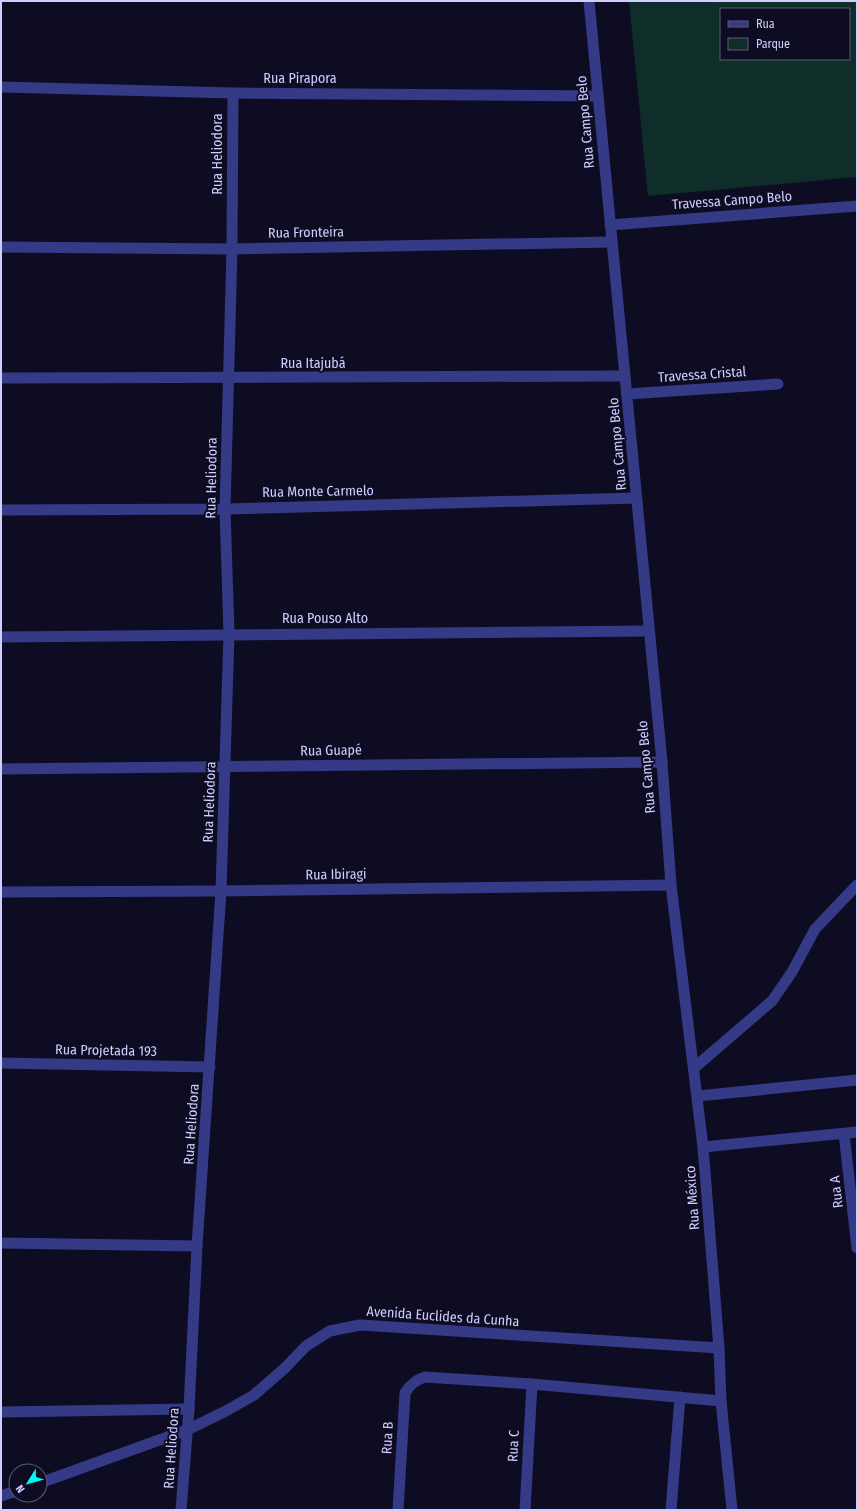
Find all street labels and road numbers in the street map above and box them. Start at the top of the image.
street label: Rua Pirapora [263,70,337,87]
street label: Rua Campo Belo [573,75,598,169]
street label: Rua Heliodora [209,113,226,195]
street label: Travessa Campo Belo [671,188,793,213]
street label: Rua Fronteira [268,223,344,242]
street label: Rua Itajubá [280,355,346,372]
street label: Travessa Cristal [657,363,747,386]
street label: Rua Campo Belo [605,397,630,491]
street label: Rua Heliodora [202,437,221,519]
street label: Rua Monte Carmelo [262,482,374,501]
street label: Rua Pouso Alto [282,610,368,627]
street label: Rua Campo Belo [634,720,659,814]
street label: Rua Guapé [300,741,362,760]
street label: Rua Heliodora [200,761,219,843]
street label: Rua Ibiragi [305,865,367,884]
street label: Rua Projetada 193 [55,1041,157,1060]
street label: Rua Heliodora [180,1083,203,1165]
street label: Rua México [682,1165,703,1231]
street label: Rua A [826,1174,847,1209]
street label: Avenida Euclides da Cunha [366,1303,520,1330]
street label: Rua Heliodora [160,1407,183,1489]
street label: Rua B [378,1421,397,1455]
street label: Rua C [504,1429,523,1463]

